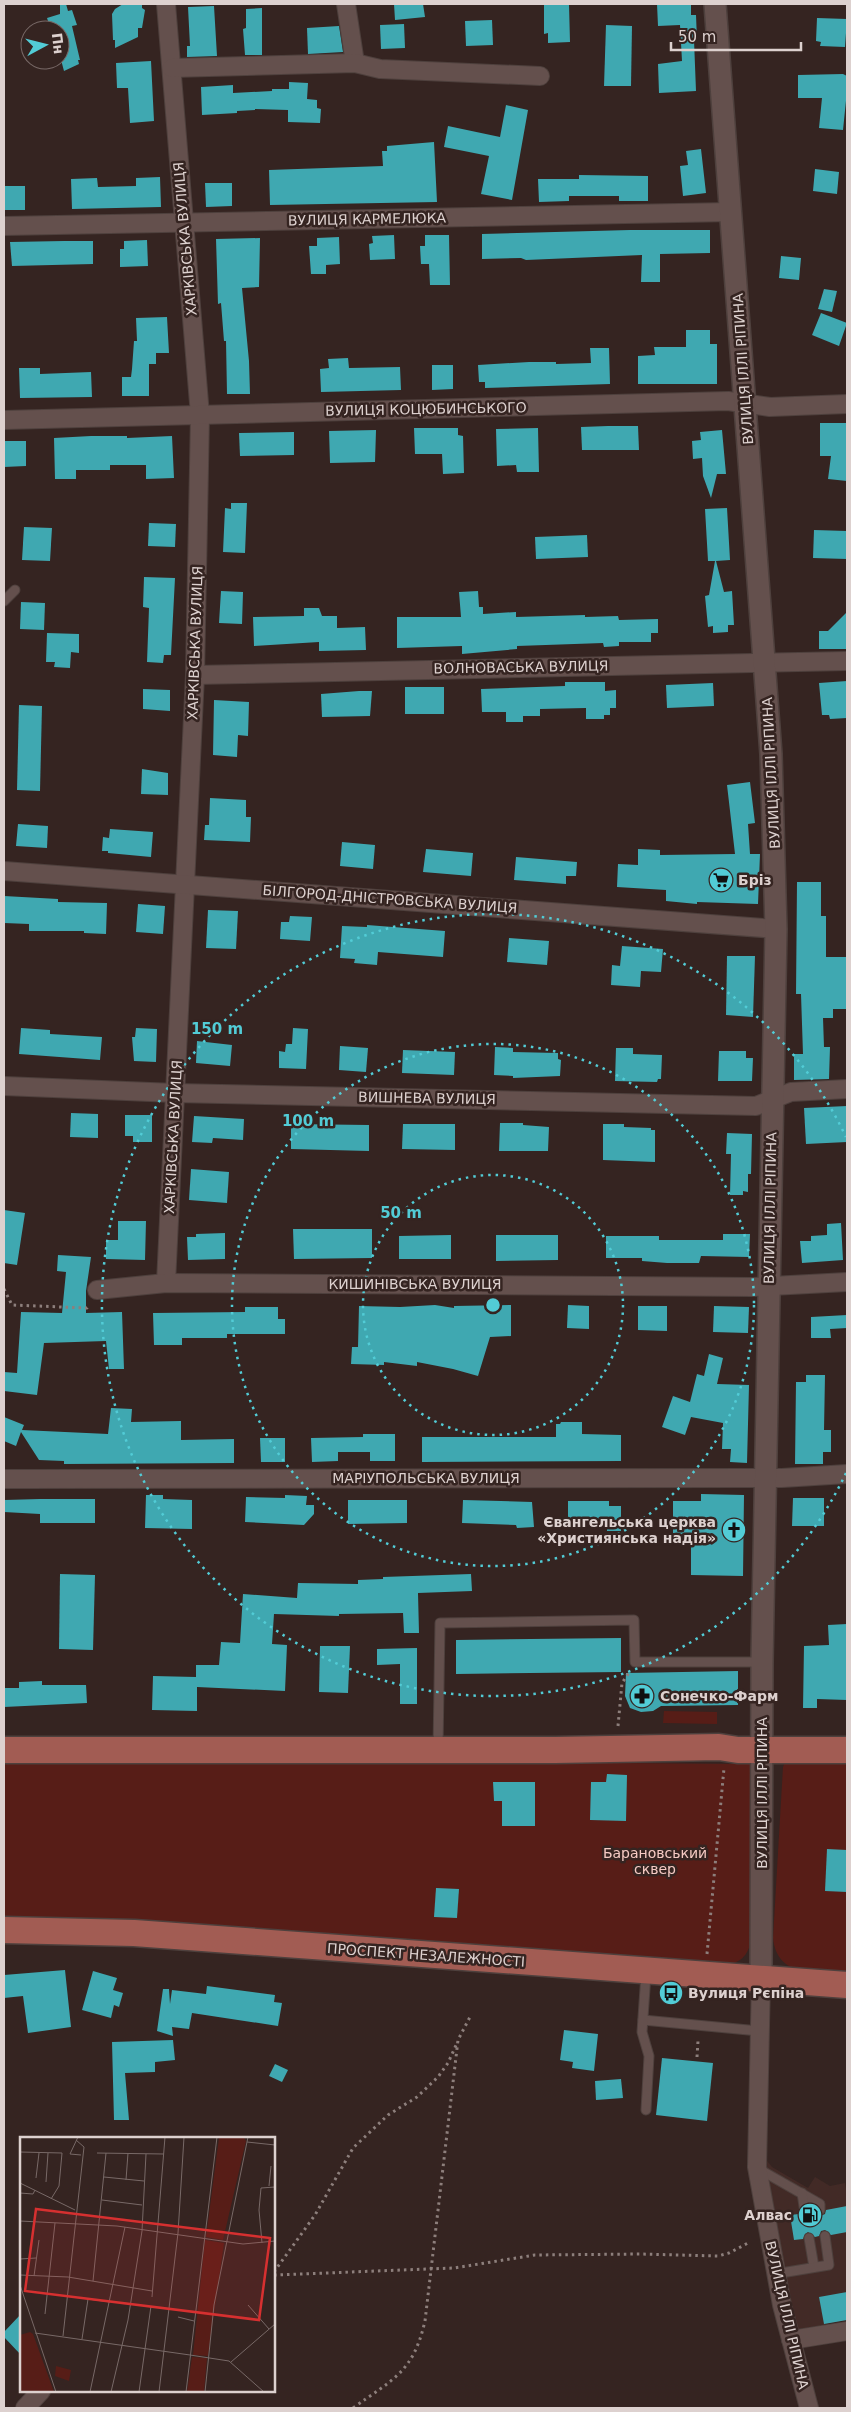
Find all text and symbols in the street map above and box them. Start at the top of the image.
north arrow [20,20,70,70]
scale bar [671,20,801,52]
text: 50 m [678,28,716,46]
text: Пн [49,32,67,55]
street label: ХАРКІВСЬКА ВУЛИЦЯ [170,161,200,317]
street label: ВУЛИЦЯ КАРМЕЛЮКА [288,210,447,228]
street label: ВУЛИЦЯ ІЛЛІ РІПИНА [730,292,756,445]
street label: ВУЛИЦЯ КОЦЮБИНСЬКОГО [325,399,527,419]
street label: ХАРКІВСЬКА ВУЛИЦЯ [184,566,206,720]
street label: ВОЛНОВАСЬКА ВУЛИЦЯ [433,657,609,677]
street label: ВУЛИЦЯ ІЛЛІ РІПИНА [759,696,783,849]
supermarket icon: Бріз [708,867,734,893]
place label: Бріз [738,872,772,888]
street label: БІЛГОРОД-ДНІСТРОВСЬКА ВУЛИЦЯ [262,882,518,916]
text: 150 m [191,1020,243,1038]
street label: ХАРКІВСЬКА ВУЛИЦЯ [161,1059,185,1215]
street label: ВИШНЕВА ВУЛИЦЯ [358,1089,496,1107]
text: 100 m [282,1112,334,1130]
street label: ВУЛИЦЯ ІЛЛІ РІПИНА [761,1132,779,1284]
text: 50 m [380,1204,422,1222]
street label: КИШИНІВСЬКА ВУЛИЦЯ [328,1276,502,1292]
centre of rings [484,1296,502,1314]
street label: МАРІУПОЛЬСЬКА ВУЛИЦЯ [332,1470,520,1486]
place label: Євангельська церква «Християнська надія» [537,1514,716,1546]
church icon: Євангельська церква «Християнська надія» [721,1517,747,1543]
pharmacy icon: Сонечко-Фарм [629,1683,655,1709]
place label: Сонечко-Фарм [660,1688,778,1704]
street label: ВУЛИЦЯ ІЛЛІ РІПИНА [754,1717,770,1869]
park label: Барановський сквер [603,1845,707,1877]
street label: ПРОСПЕКТ НЕЗАЛЕЖНОСТІ [326,1940,526,1970]
bus stop icon: Вулиця Рєпіна [658,1980,684,2006]
place label: Вулиця Рєпіна [688,1985,804,2001]
inset map [20,2137,275,2392]
fuel station icon: Алвас [797,2202,823,2228]
place label: Алвас [744,2207,792,2223]
street label: ВУЛИЦЯ ІЛЛІ РІПИНА [762,2239,812,2391]

